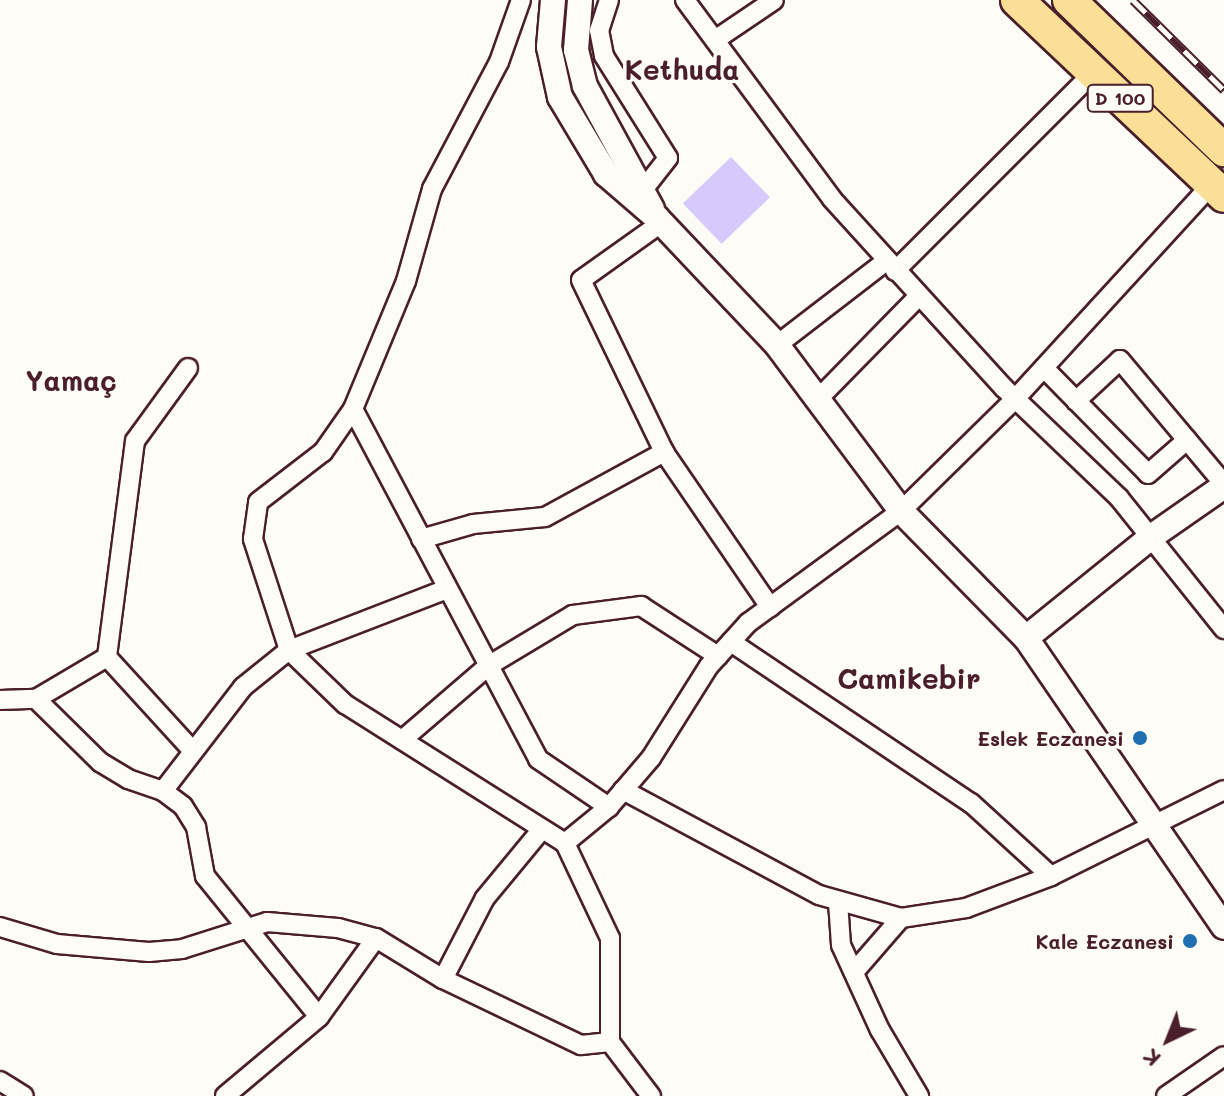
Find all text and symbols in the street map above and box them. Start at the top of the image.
district label: Kethuda [625,52,739,86]
road number: D 100 [1086,84,1154,112]
district label: Yamaç [25,363,117,397]
district label: Camikebir [837,661,981,695]
place label: Eslek Eczanesi [977,726,1124,750]
marker: Eslek Eczanesi [1131,729,1149,747]
place label: Kale Eczanesi [1035,929,1174,953]
marker: Kale Eczanesi [1181,932,1199,950]
north arrow [1128,1000,1208,1080]
text: K [1136,1042,1166,1073]

